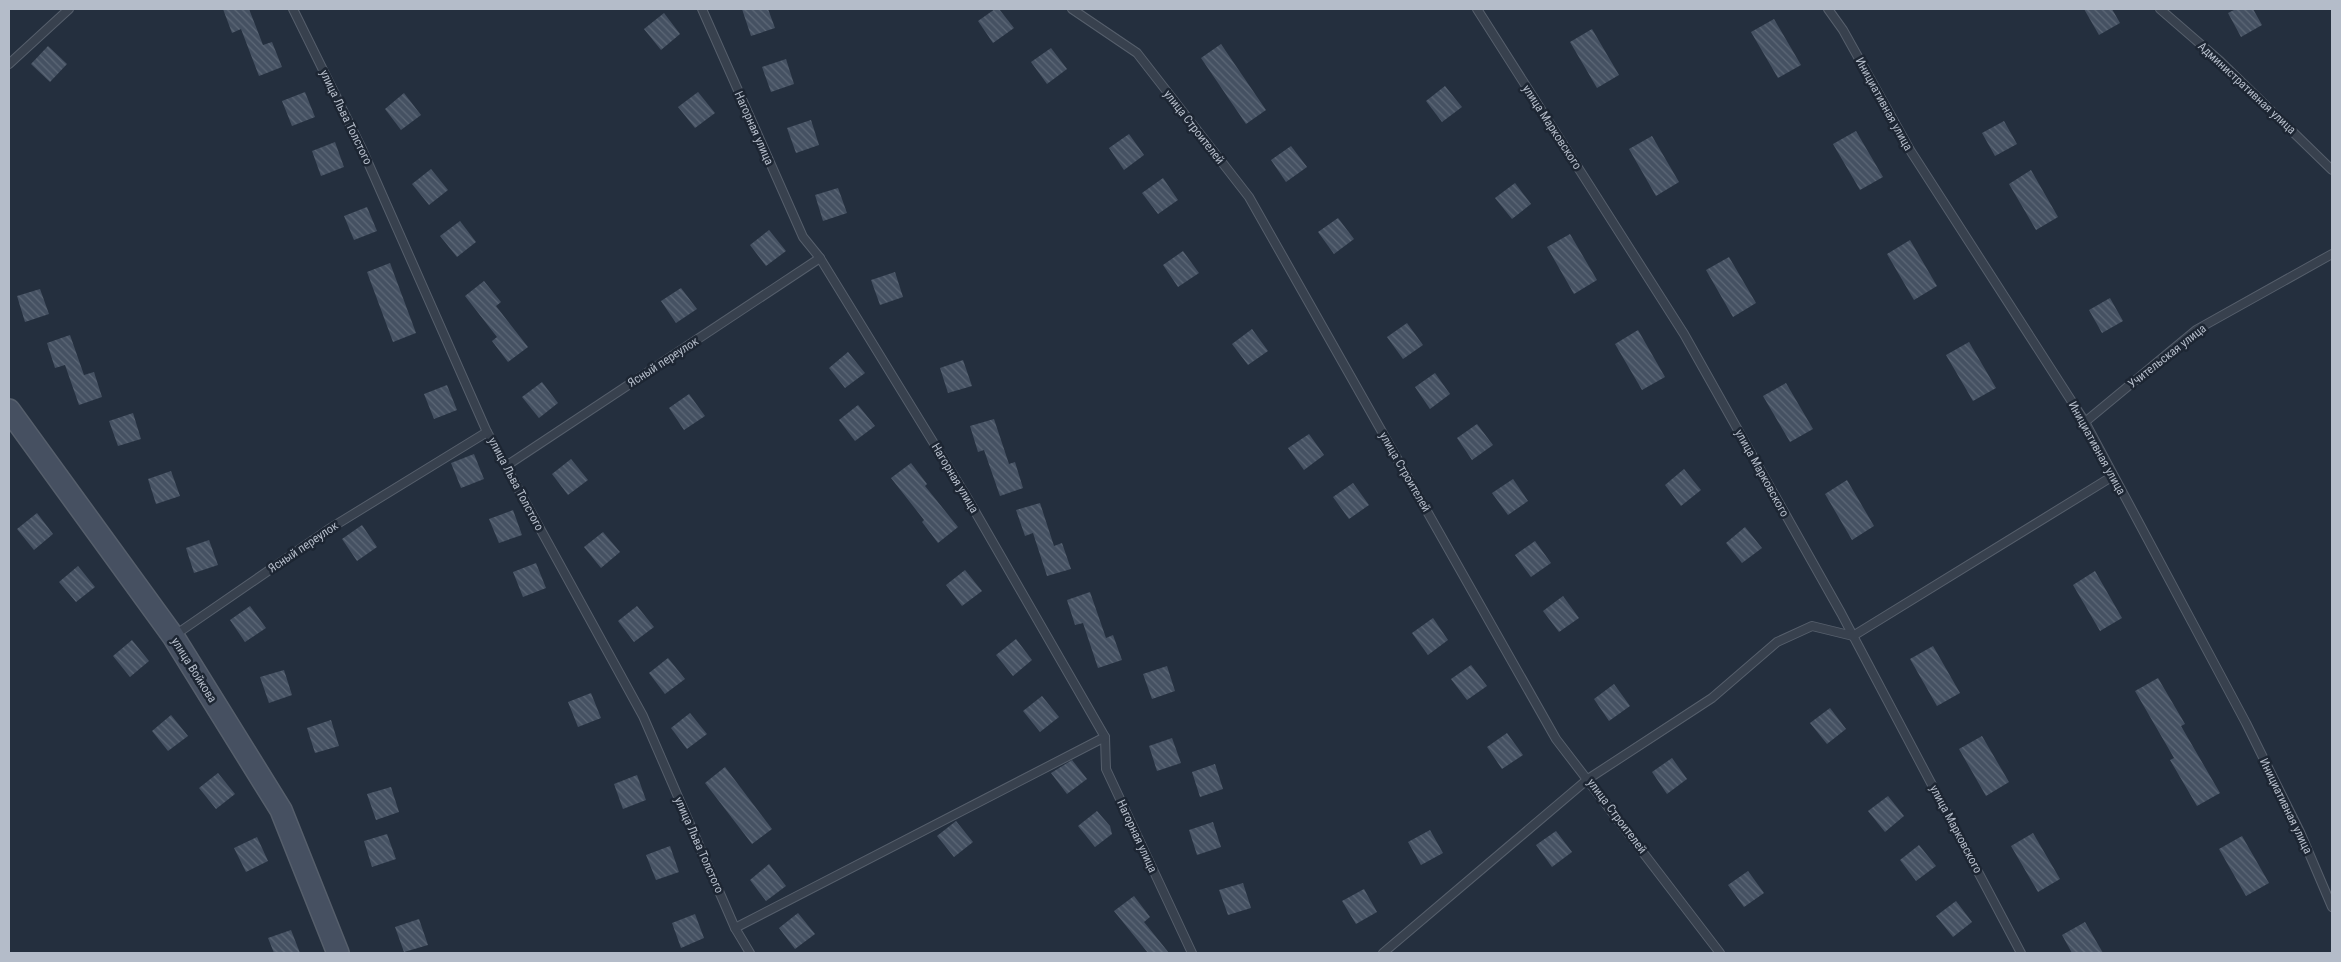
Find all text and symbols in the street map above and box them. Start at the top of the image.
street label: Административная улица [2195,39,2299,137]
street label: Инициативная улица [1853,55,1916,153]
street label: улица Льва Толстого [317,67,375,167]
street label: улица Марковского [1519,82,1585,172]
street label: улица Строителей [1161,87,1227,167]
street label: Нагорная улица [732,89,777,167]
street label: Учительская улица [2125,321,2209,391]
street label: Ясный переулок [625,334,701,390]
street label: Инициативная улица [2066,399,2129,497]
street label: улица Марковского [1732,427,1792,519]
street label: улица Строителей [1376,430,1434,514]
street label: улица Льва Толстого [485,435,547,533]
street label: Нагорная улица [929,441,981,516]
street label: Ясный переулок [265,518,341,576]
street label: улица Войкова [168,635,220,705]
street label: Инициативная улица [2257,756,2315,856]
street label: улица Строителей [1584,776,1650,856]
street label: улица Марковского [1927,783,1985,875]
street label: улица Льва Толстого [672,795,726,895]
street label: Нагорная улица [1114,797,1160,875]

